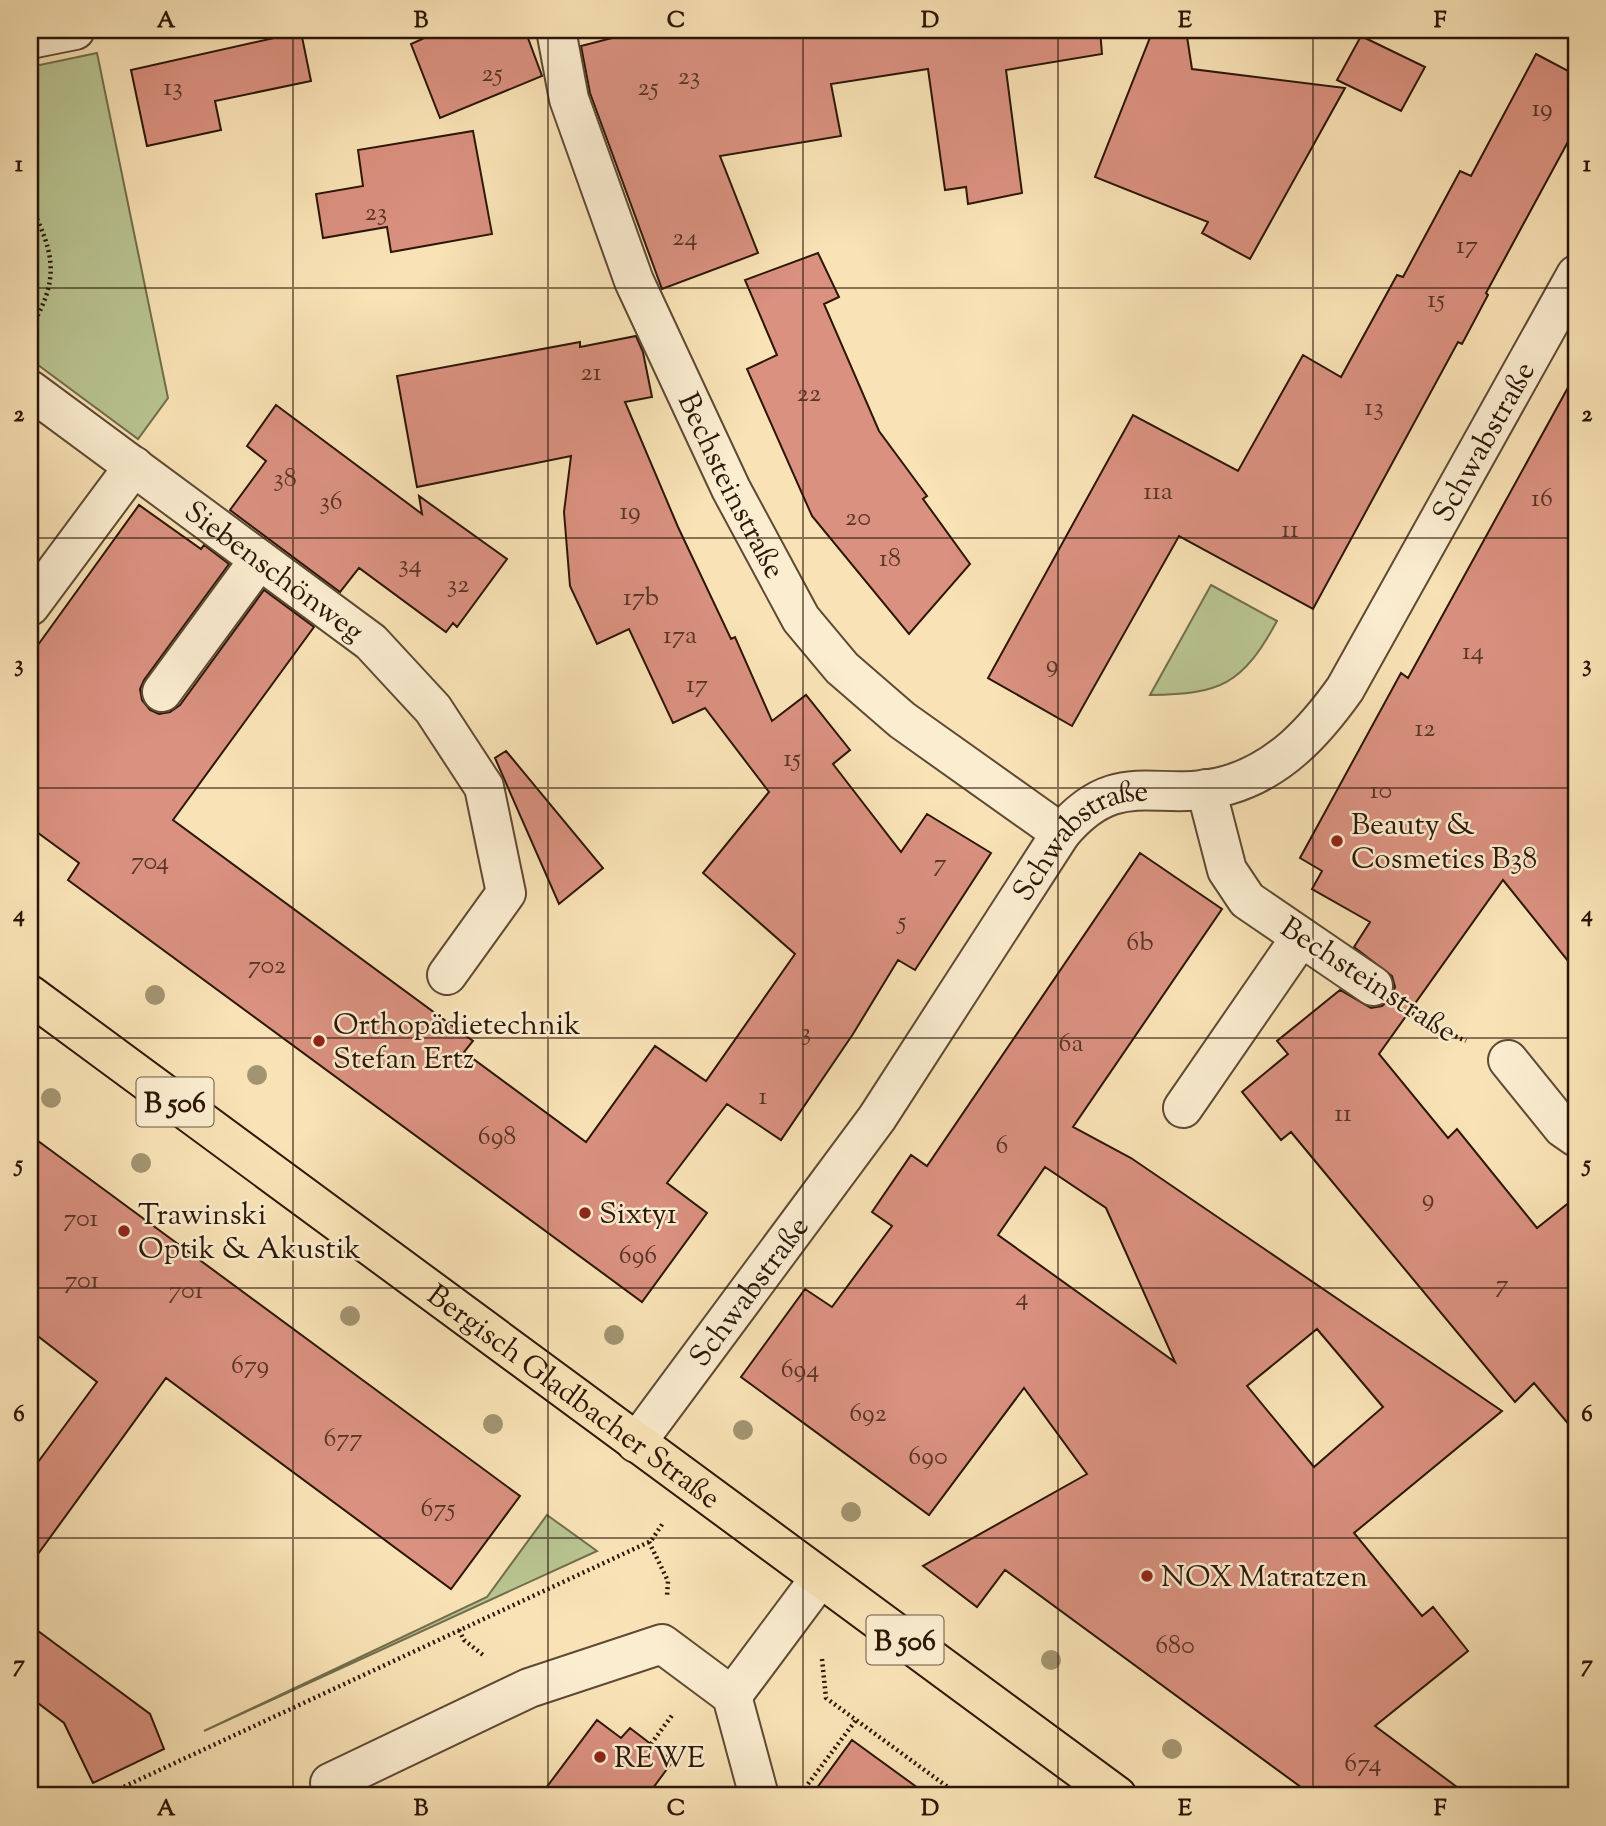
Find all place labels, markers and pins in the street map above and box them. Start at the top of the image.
place label: Beauty & Cosmetics B38 [1351,805,1537,882]
marker: Beauty & Cosmetics B38 [1329,833,1345,849]
place label: Orthopädietechnik Stefan Ertz [333,1005,581,1082]
marker: Orthopädietechnik Stefan Ertz [311,1033,327,1049]
place label: Sixty1 [599,1194,677,1237]
place label: Trawinski Optik & Akustik [138,1195,361,1272]
marker: Sixty1 [577,1205,593,1221]
marker: Trawinski Optik & Akustik [116,1223,132,1239]
place label: NOX Matratzen [1161,1557,1368,1600]
marker: NOX Matratzen [1139,1568,1155,1584]
place label: REWE [614,1738,705,1781]
marker: REWE [592,1749,608,1765]

